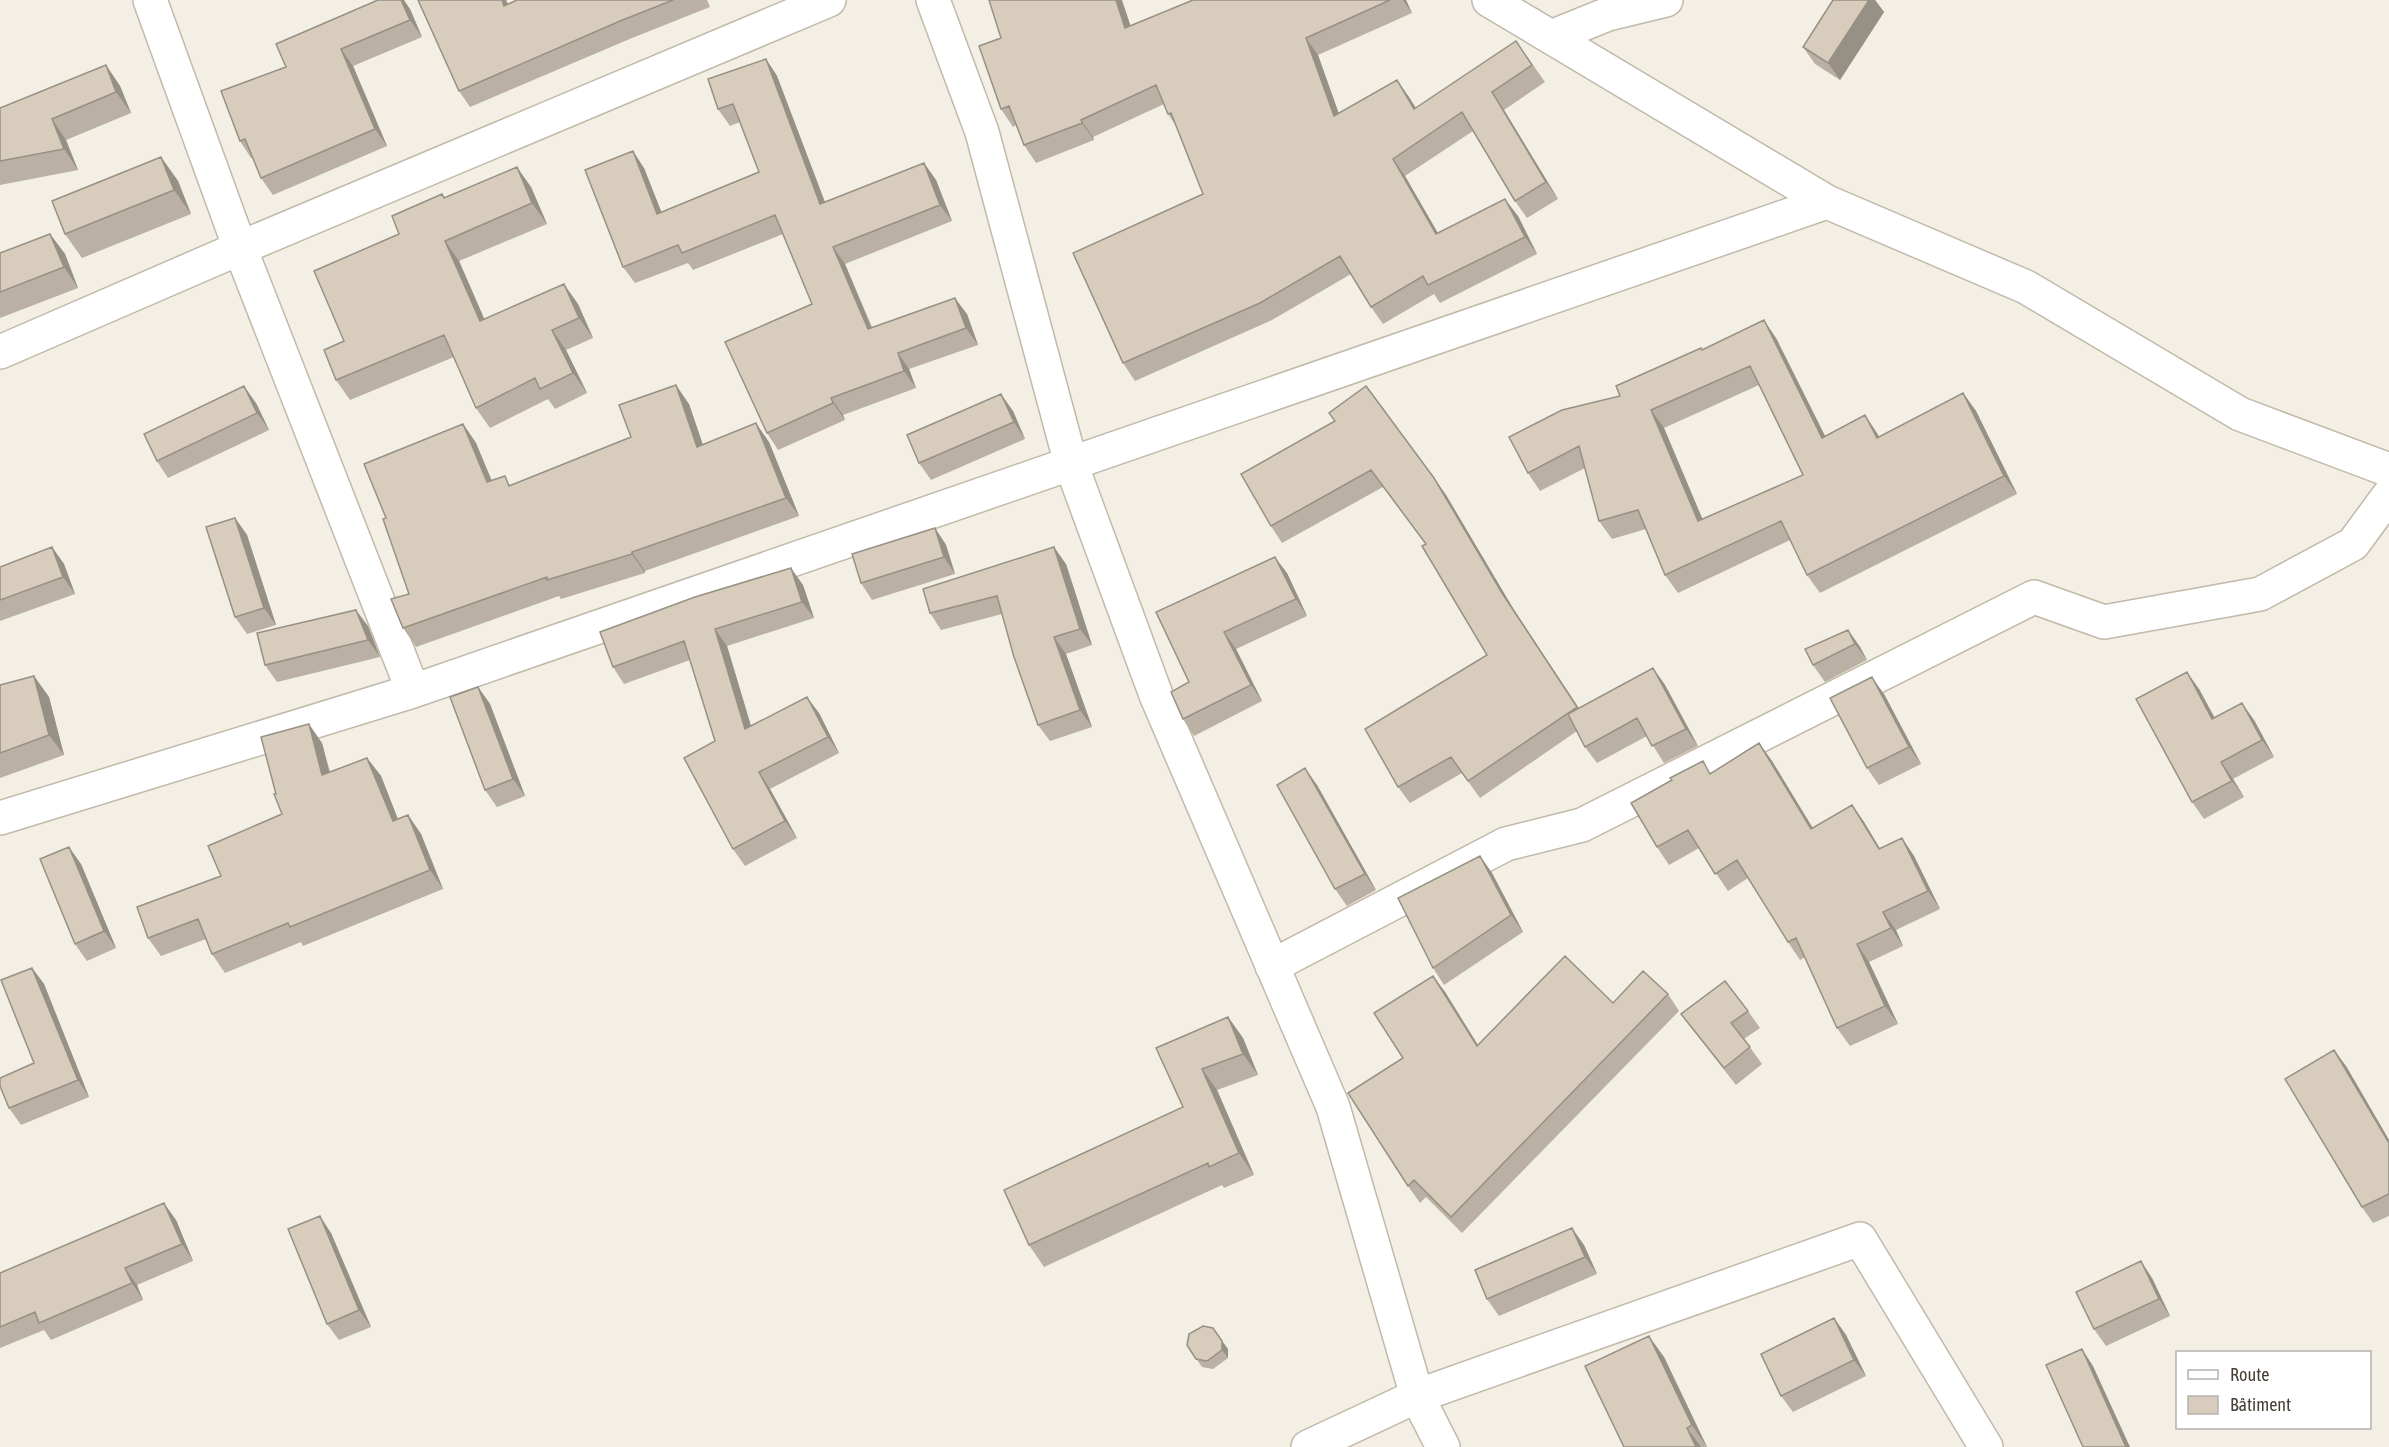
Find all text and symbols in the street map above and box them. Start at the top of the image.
legend [2176,1351,2371,1429]
text: Route [2230,1364,2269,1385]
text: Bâtiment [2230,1394,2291,1415]

